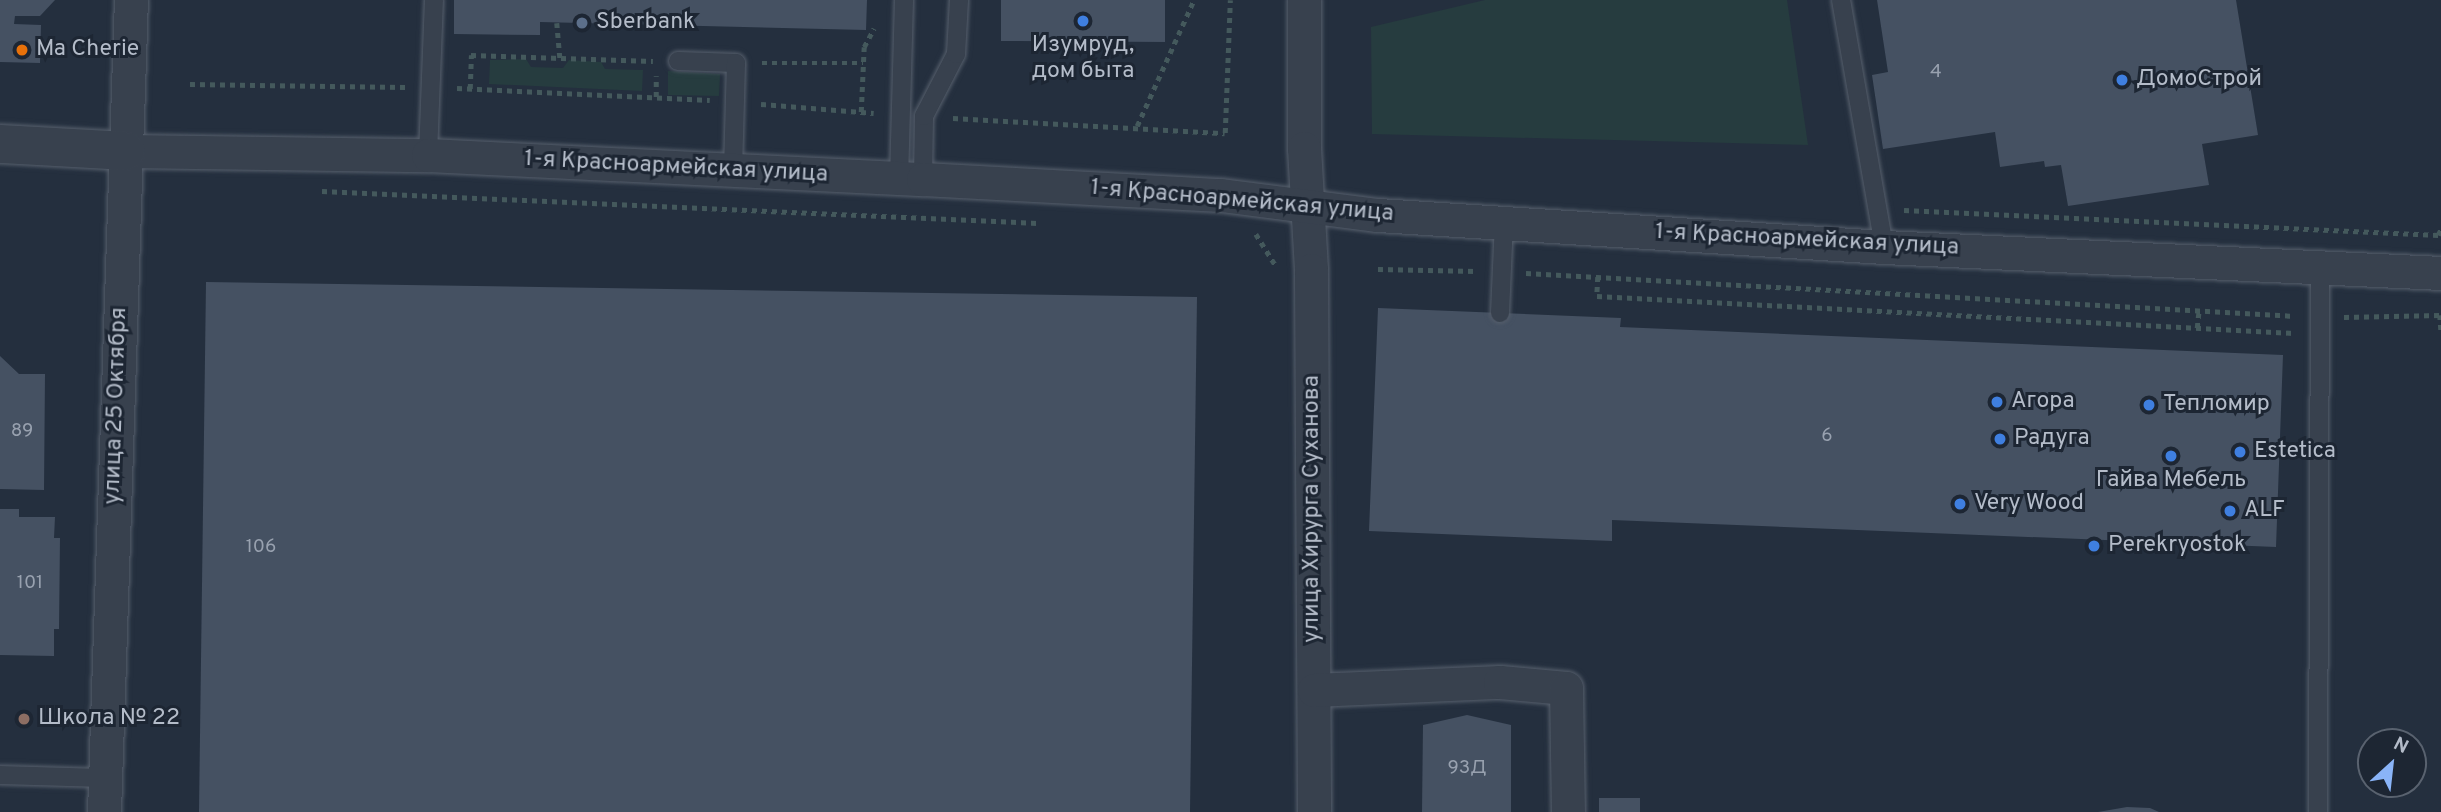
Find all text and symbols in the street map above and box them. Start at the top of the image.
place label: Sberbank [596,9,695,37]
marker: Изумруд, дом быта [1075,13,1091,29]
marker: Sberbank [574,15,590,31]
place label: Изумруд, дом быта [1032,32,1134,86]
place label: Ma Cherie [36,36,139,64]
marker: Ma Cherie [14,42,30,58]
house number: 4 [1930,62,1942,84]
place label: ДомоСтрой [2136,66,2262,94]
marker: ДомоСтрой [2114,72,2130,88]
street label: 1-я Красноармейская улица [523,146,829,190]
street label: 1-я Красноармейская улица [1089,175,1395,229]
street label: 1-я Красноармейская улица [1654,219,1960,263]
street label: улица 25 Октября [100,307,134,505]
street label: улица Хирурга Суханова [1299,375,1327,643]
place label: Агора [2011,388,2075,416]
place label: Тепломир [2163,391,2270,419]
marker: Агора [1989,394,2005,410]
marker: Тепломир [2141,397,2157,413]
house number: 89 [11,421,33,443]
place label: Радуга [2014,425,2090,453]
house number: 6 [1821,426,1833,448]
marker: Радуга [1992,431,2008,447]
place label: Estetica [2254,438,2336,466]
marker: Estetica [2232,444,2248,460]
marker: Гайва Мебель [2163,448,2179,464]
place label: Гайва Мебель [2096,467,2246,495]
place label: Very Wood [1974,490,2084,518]
marker: Very Wood [1952,496,1968,512]
place label: ALF [2244,497,2285,525]
marker: ALF [2222,503,2238,519]
place label: Perekryostok [2108,532,2246,560]
house number: 106 [246,537,276,559]
marker: Perekryostok [2086,538,2102,554]
house number: 101 [17,573,43,595]
place label: Школа № 22 [38,705,180,733]
marker: Школа № 22 [16,711,32,727]
north arrow [2357,728,2427,798]
text: N [2389,732,2412,760]
house number: 93Д [1447,758,1487,780]

